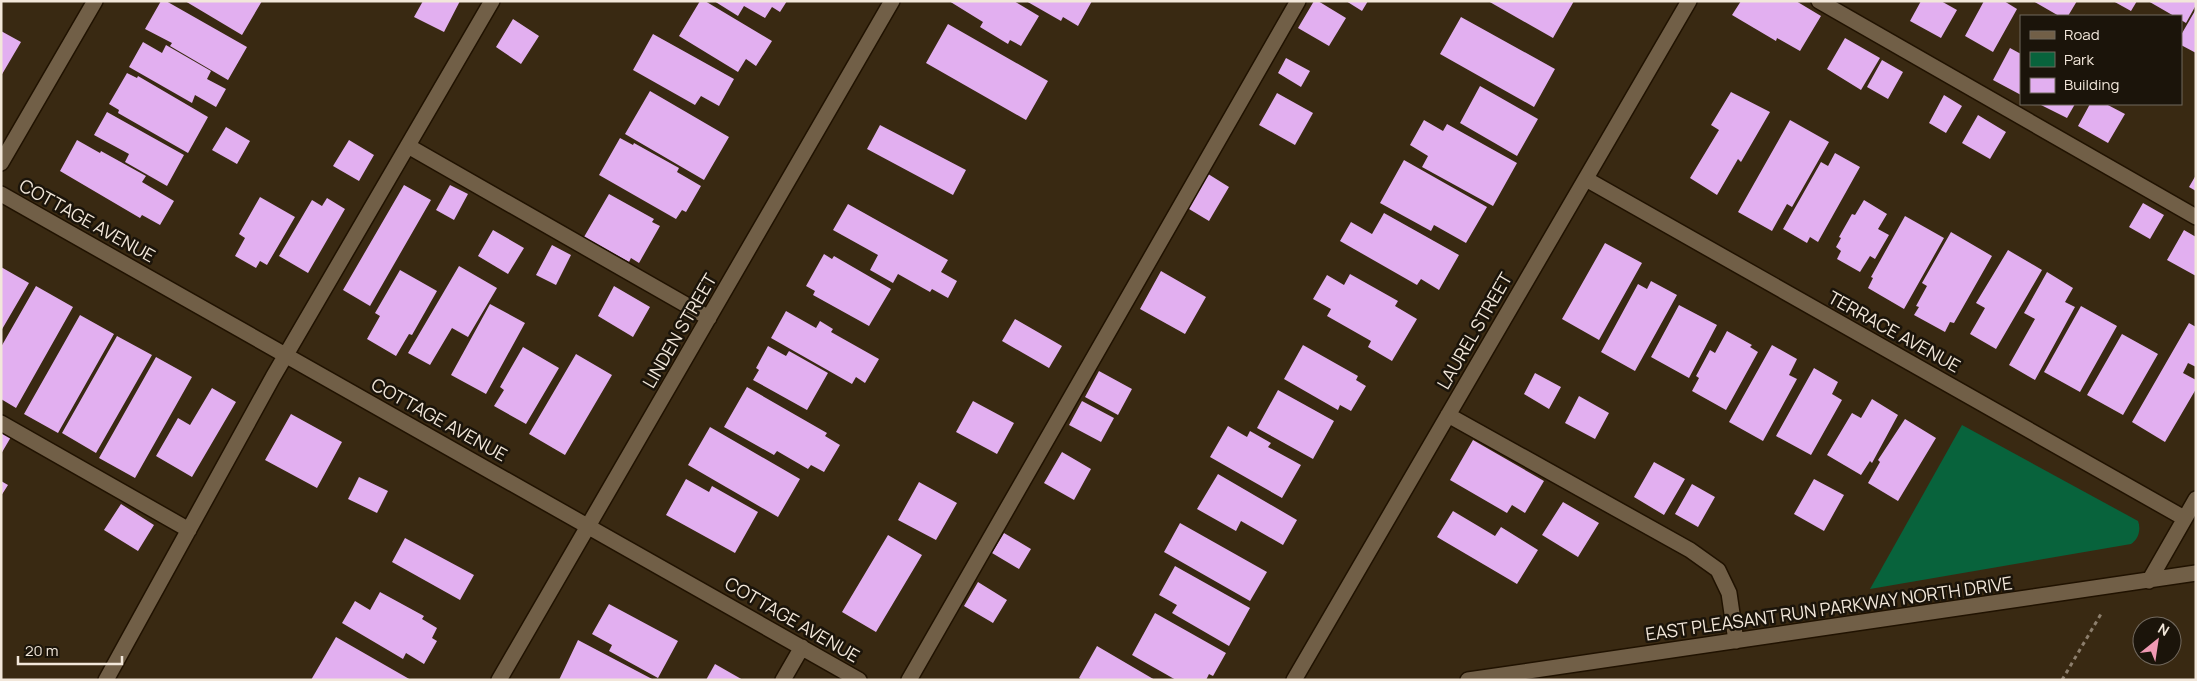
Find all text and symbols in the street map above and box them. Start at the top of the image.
legend [2020,15,2182,105]
text: Road [2064,24,2100,45]
text: Park [2064,49,2094,70]
text: Building [2064,74,2119,95]
street label: COTTAGE AVENUE [15,173,160,267]
street label: LAUREL STREET [1431,268,1517,393]
street label: LINDEN STREET [637,269,722,392]
street label: TERRACE AVENUE [1824,285,1965,377]
street label: COTTAGE AVENUE [367,372,512,466]
street label: EAST PLEASANT RUN PARKWAY NORTH DRIVE [1644,570,2014,646]
street label: COTTAGE AVENUE [721,571,864,667]
north arrow [2132,616,2182,666]
text: N [2155,619,2173,640]
scale bar [18,634,121,666]
text: 20 m [25,640,58,661]

